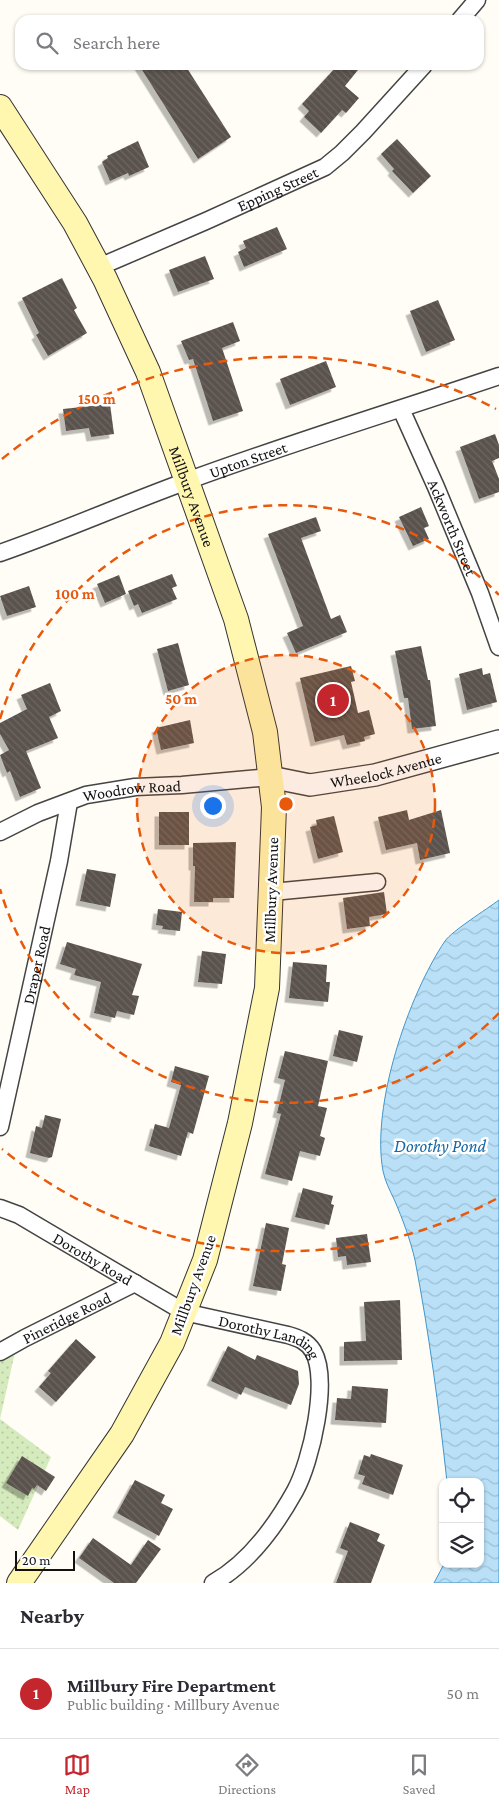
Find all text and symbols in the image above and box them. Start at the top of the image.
search box [15,15,484,70]
icon: search [33,29,61,57]
text: Search here [73,32,160,53]
street label: Epping Street [235,163,321,214]
text: 150 m [78,391,116,407]
street label: Upton Street [207,438,290,481]
street label: Millbury Avenue [166,444,218,549]
street label: Ackworth Street [425,476,480,579]
text: 100 m [55,586,95,602]
pin: 1 [317,681,349,719]
text: 50 m [165,691,197,707]
street label: Wheelock Avenue [329,749,443,790]
street label: Woodrow Road [82,777,182,804]
your location [200,793,226,819]
centre of rings [277,795,295,813]
street label: Millbury Avenue [261,837,282,943]
street label: Draper Road [19,923,53,1006]
water label: Dorothy Pond [394,1136,487,1156]
street label: Dorothy Road [50,1229,136,1289]
street label: Millbury Avenue [167,1232,220,1338]
street label: Pineridge Road [20,1288,114,1346]
street label: Dorothy Landing [217,1311,324,1362]
map controls [439,1478,484,1568]
button: locate [439,1478,484,1523]
button: layers [439,1523,484,1568]
scale bar [15,1548,75,1571]
text: 20 m [22,1552,50,1568]
text: Nearby [20,1604,84,1628]
text: Millbury Fire Department [67,1675,276,1696]
text: 1 [33,1685,39,1702]
text: 50 m [447,1685,479,1702]
text: Public building · Millbury Avenue [67,1696,279,1713]
tab: Map [63,1751,91,1797]
tab: Directions [218,1751,276,1797]
tab: Saved [403,1751,436,1797]

